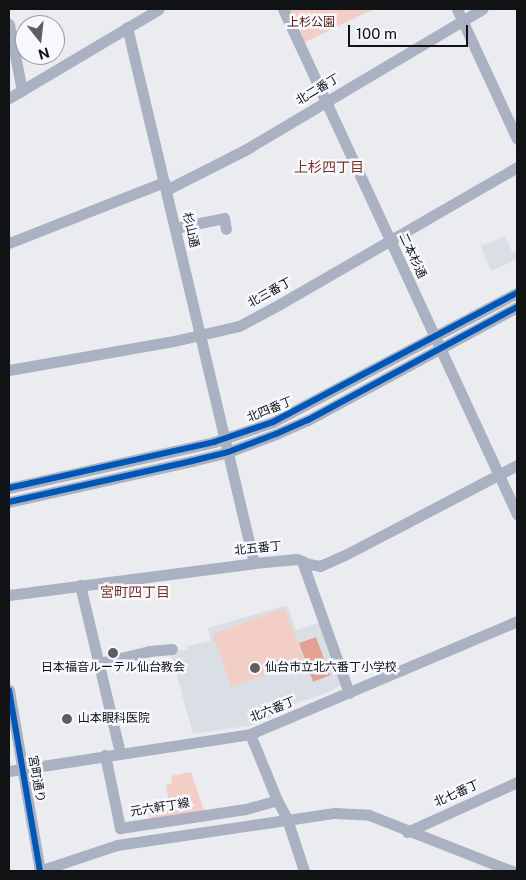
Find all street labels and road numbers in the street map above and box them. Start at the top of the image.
street label: 北二番丁 [294,71,342,109]
street label: 杉山通 [179,211,201,249]
street label: 二本杉通 [395,231,429,281]
street label: 北三番丁 [246,275,294,311]
street label: 北四番丁 [245,394,295,426]
street label: 北五番丁 [233,539,283,559]
street label: 北六番丁 [248,694,298,726]
street label: 宮町通り [25,754,47,804]
street label: 北七番丁 [432,778,482,810]
street label: 元六軒丁線 [129,796,191,820]

